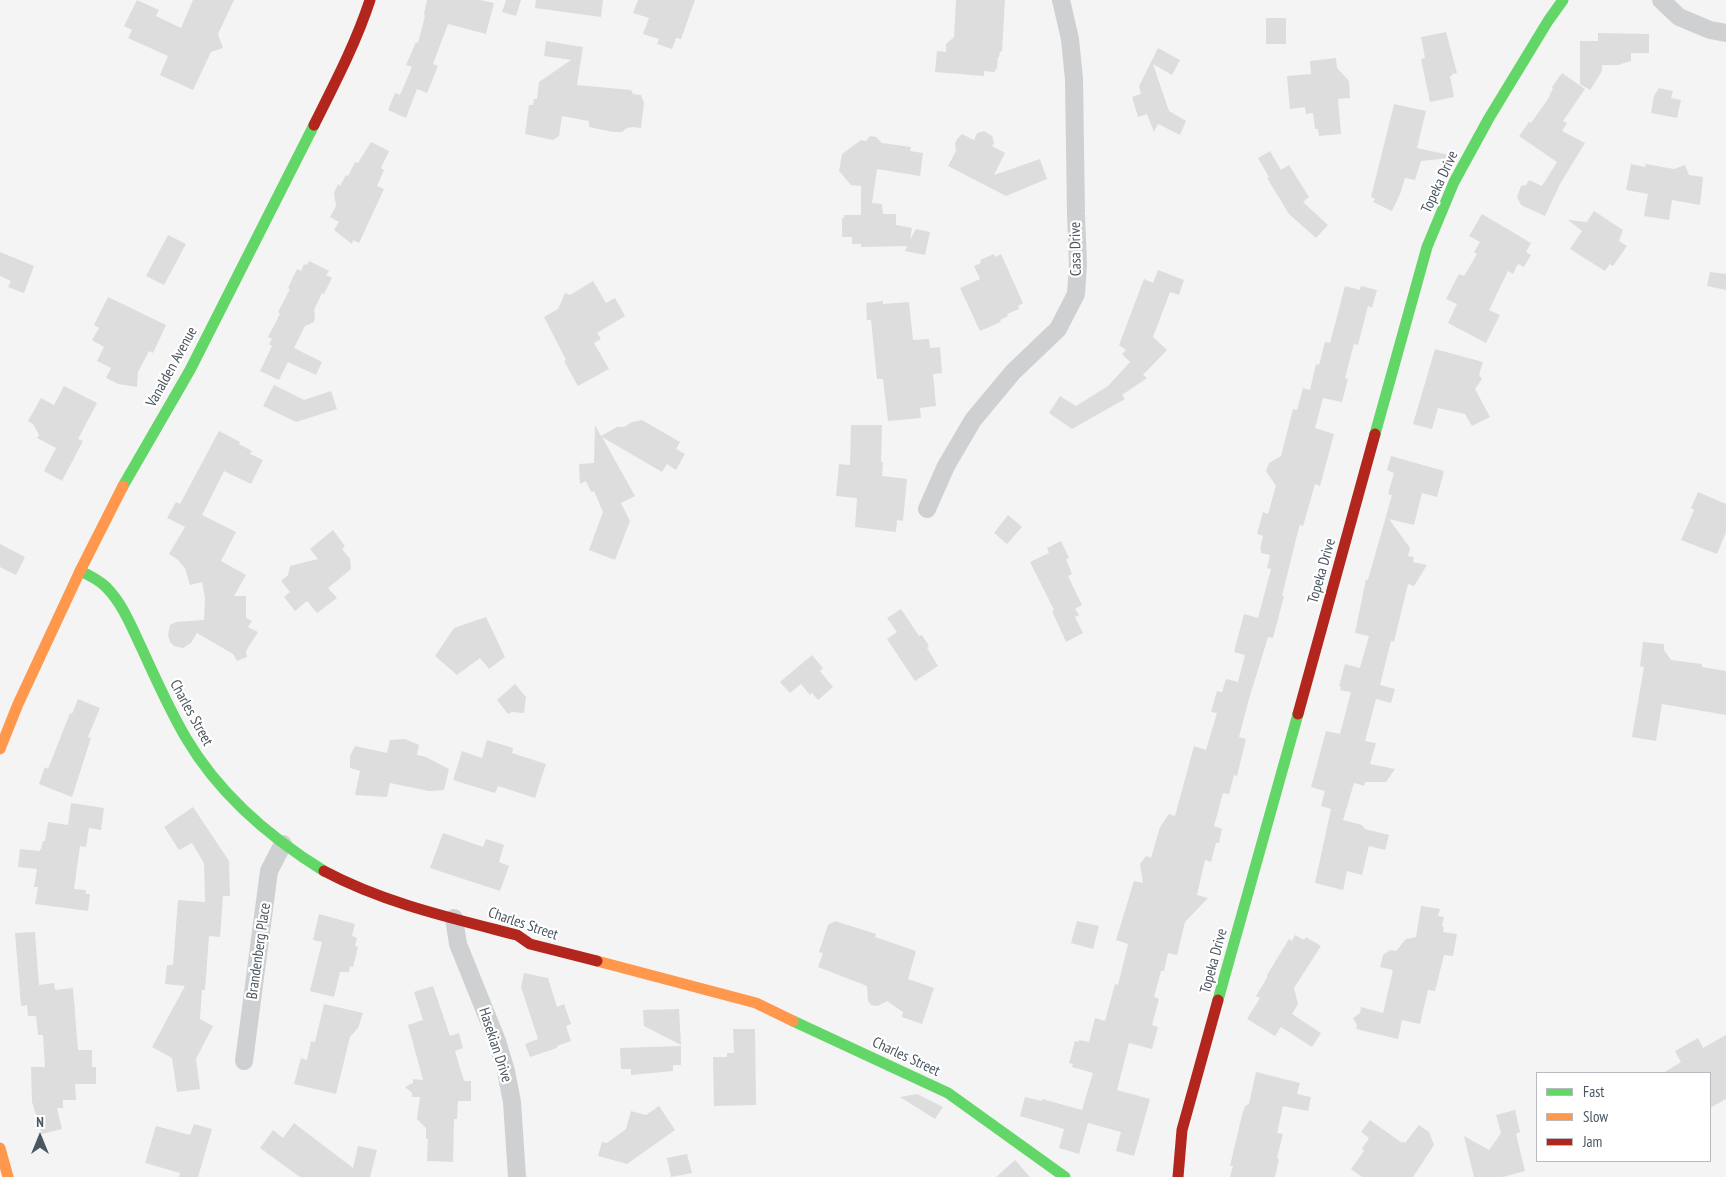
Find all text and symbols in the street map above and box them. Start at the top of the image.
street label: Topeka Drive [1418,148,1462,216]
street label: Casa Drive [1067,222,1085,276]
street label: Vanalden Avenue [143,324,201,410]
street label: Topeka Drive [1304,537,1340,605]
street label: Charles Street [166,677,216,749]
street label: Brandenberg Place [243,902,275,1000]
street label: Charles Street [486,904,560,944]
street label: Topeka Drive [1197,926,1231,996]
street label: Hasekian Drive [474,1005,516,1085]
street label: Charles Street [869,1034,943,1080]
legend [1536,1072,1711,1162]
text: Fast [1583,1082,1604,1101]
text: Slow [1583,1107,1608,1126]
north arrow [15,1112,65,1162]
text: N [36,1113,44,1131]
text: Jam [1583,1132,1602,1151]

